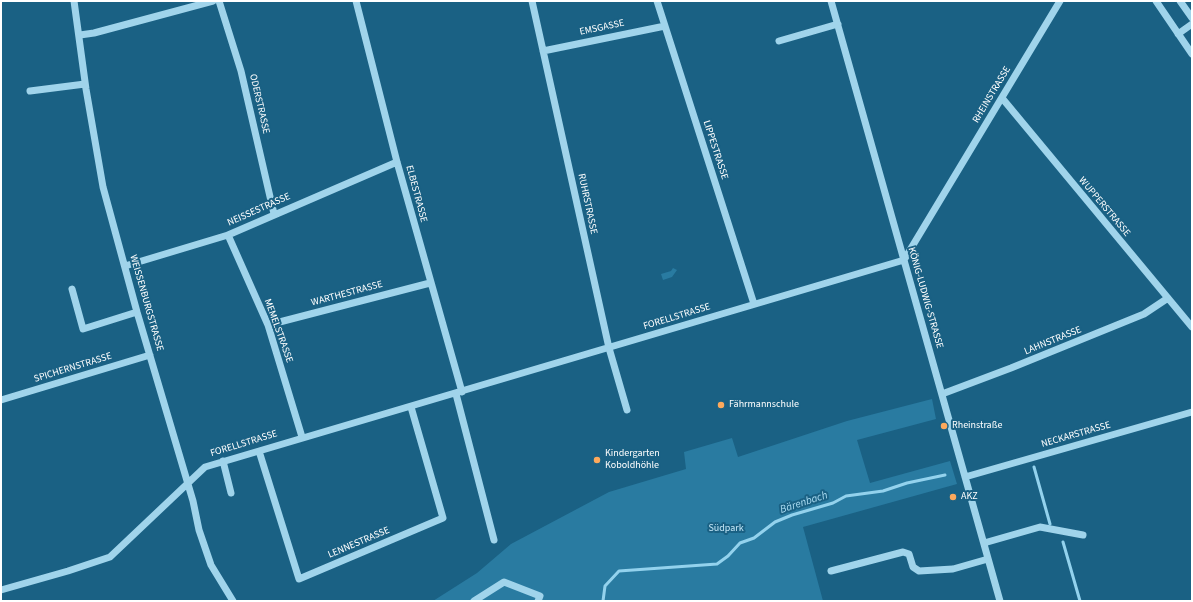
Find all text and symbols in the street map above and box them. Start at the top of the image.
street label: EMSGASSE [579,17,625,39]
street label: RHEINSTRASSE [970,64,1014,126]
street label: ODERSTRASSE [246,73,272,135]
street label: LIPPESTRASSE [700,119,730,181]
street label: ELBESTRASSE [403,164,429,224]
street label: RUHRSTRASSE [575,173,599,235]
street label: WUPPERSTRASSE [1076,175,1132,239]
street label: NEISSESTRASSE [226,191,292,229]
street label: KÖNIG-LUDWIG-STRASSE [905,246,945,350]
street label: WEISSENBURGSTRASSE [127,253,165,353]
street label: WARTHESTRASSE [310,279,384,309]
street label: MEMELSTRASSE [261,297,295,365]
street label: FORELLSTRASSE [642,301,712,333]
street label: LAHNSTRASSE [1023,324,1083,358]
street label: SPICHERNSTRASSE [33,350,113,386]
place label: Fährmannschule [729,399,799,411]
marker: Fährmannschule [716,400,726,410]
street label: NECKARSTRASSE [1040,419,1112,451]
place label: Rheinstraße [952,420,1002,432]
marker: Rheinstraße [939,421,949,431]
street label: FORELLSTRASSE [209,428,279,460]
place label: Kindergarten Koboldhöhle [605,448,660,472]
marker: Kindergarten Koboldhöhle [592,455,602,465]
water label: Bärenbach [779,489,829,517]
place label: AKZ [961,491,978,503]
marker: AKZ [948,492,958,502]
park label: Südpark [708,523,744,535]
street label: LENNESTRASSE [326,525,392,561]

